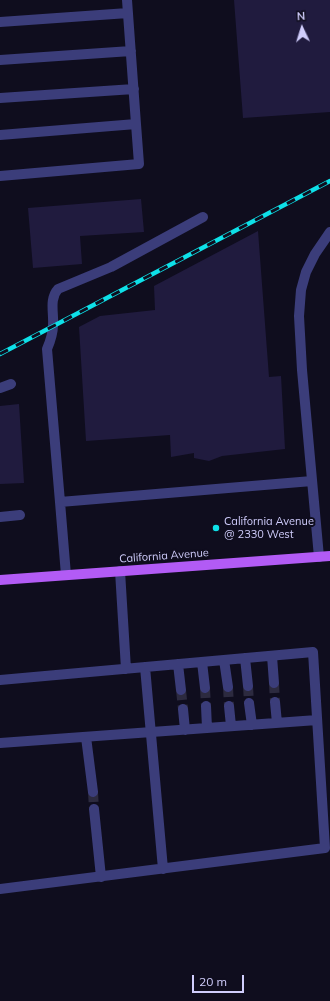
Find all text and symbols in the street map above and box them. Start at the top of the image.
north arrow [282,8,322,48]
text: N [297,9,306,23]
place label: California Avenue @ 2330 West [224,515,314,541]
marker: California Avenue @ 2330 West [211,523,221,533]
street label: California Avenue [119,546,209,566]
scale bar [194,967,246,993]
text: 20 m [199,974,227,989]

